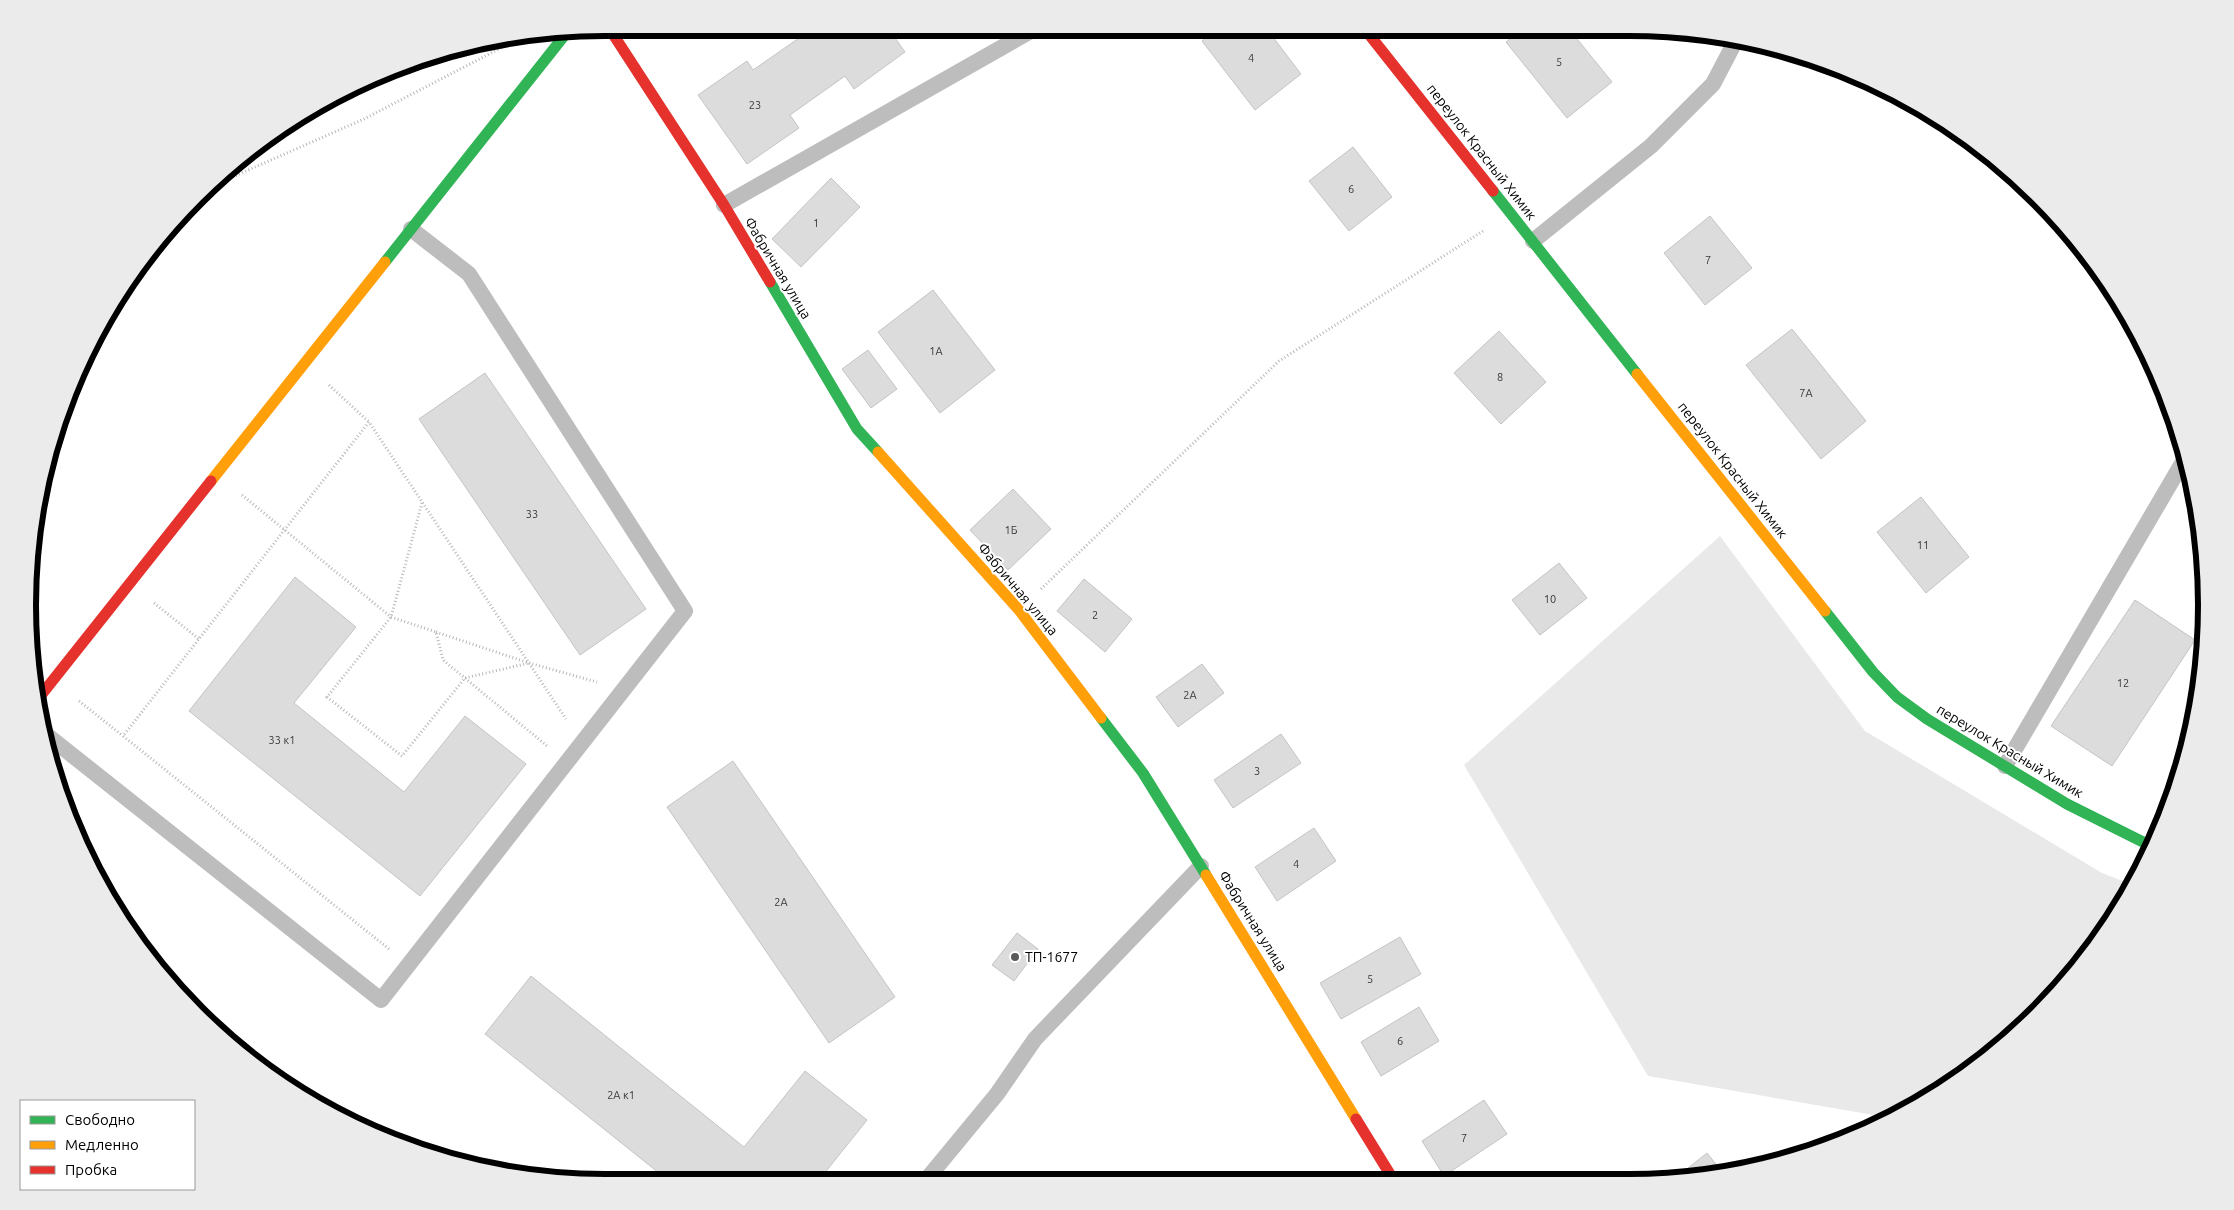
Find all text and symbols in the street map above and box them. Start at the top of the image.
house number: 4 [1248,52,1254,64]
house number: 5 [1556,56,1562,68]
street label: переулок Красный Химик [1424,81,1540,223]
house number: 23 [749,99,761,111]
house number: 6 [1348,183,1354,195]
street label: Фабричная улица [741,214,815,322]
house number: 1 [813,217,819,229]
house number: 7 [1705,254,1711,266]
house number: 1А [929,345,944,357]
house number: 8 [1497,371,1503,383]
house number: 7А [1799,387,1814,399]
street label: переулок Красный Химик [1675,399,1791,541]
house number: 33 [526,508,538,520]
house number: 1Б [1005,524,1018,536]
house number: 11 [1917,539,1929,551]
street label: Фабричная улица [975,540,1061,638]
house number: 10 [1544,593,1556,605]
house number: 2 [1092,609,1098,621]
house number: 12 [2117,677,2129,689]
house number: 2А [1183,689,1198,701]
street label: переулок Красный Химик [1934,701,2086,801]
house number: 33 к1 [269,734,295,746]
house number: 3 [1254,765,1260,777]
house number: 4 [1293,858,1299,870]
street label: Фабричная улица [1216,868,1290,974]
house number: 2А [774,896,789,908]
place label: ТП-1677 [1025,949,1078,965]
marker: ТП-1677 [1009,951,1021,963]
house number: 5 [1367,973,1373,985]
house number: 6 [1397,1035,1403,1047]
house number: 2А к1 [607,1089,635,1101]
legend [20,1100,195,1190]
text: Свободно [65,1111,135,1128]
house number: 7 [1461,1132,1467,1144]
text: Медленно [65,1136,139,1153]
text: Пробка [65,1161,117,1178]

